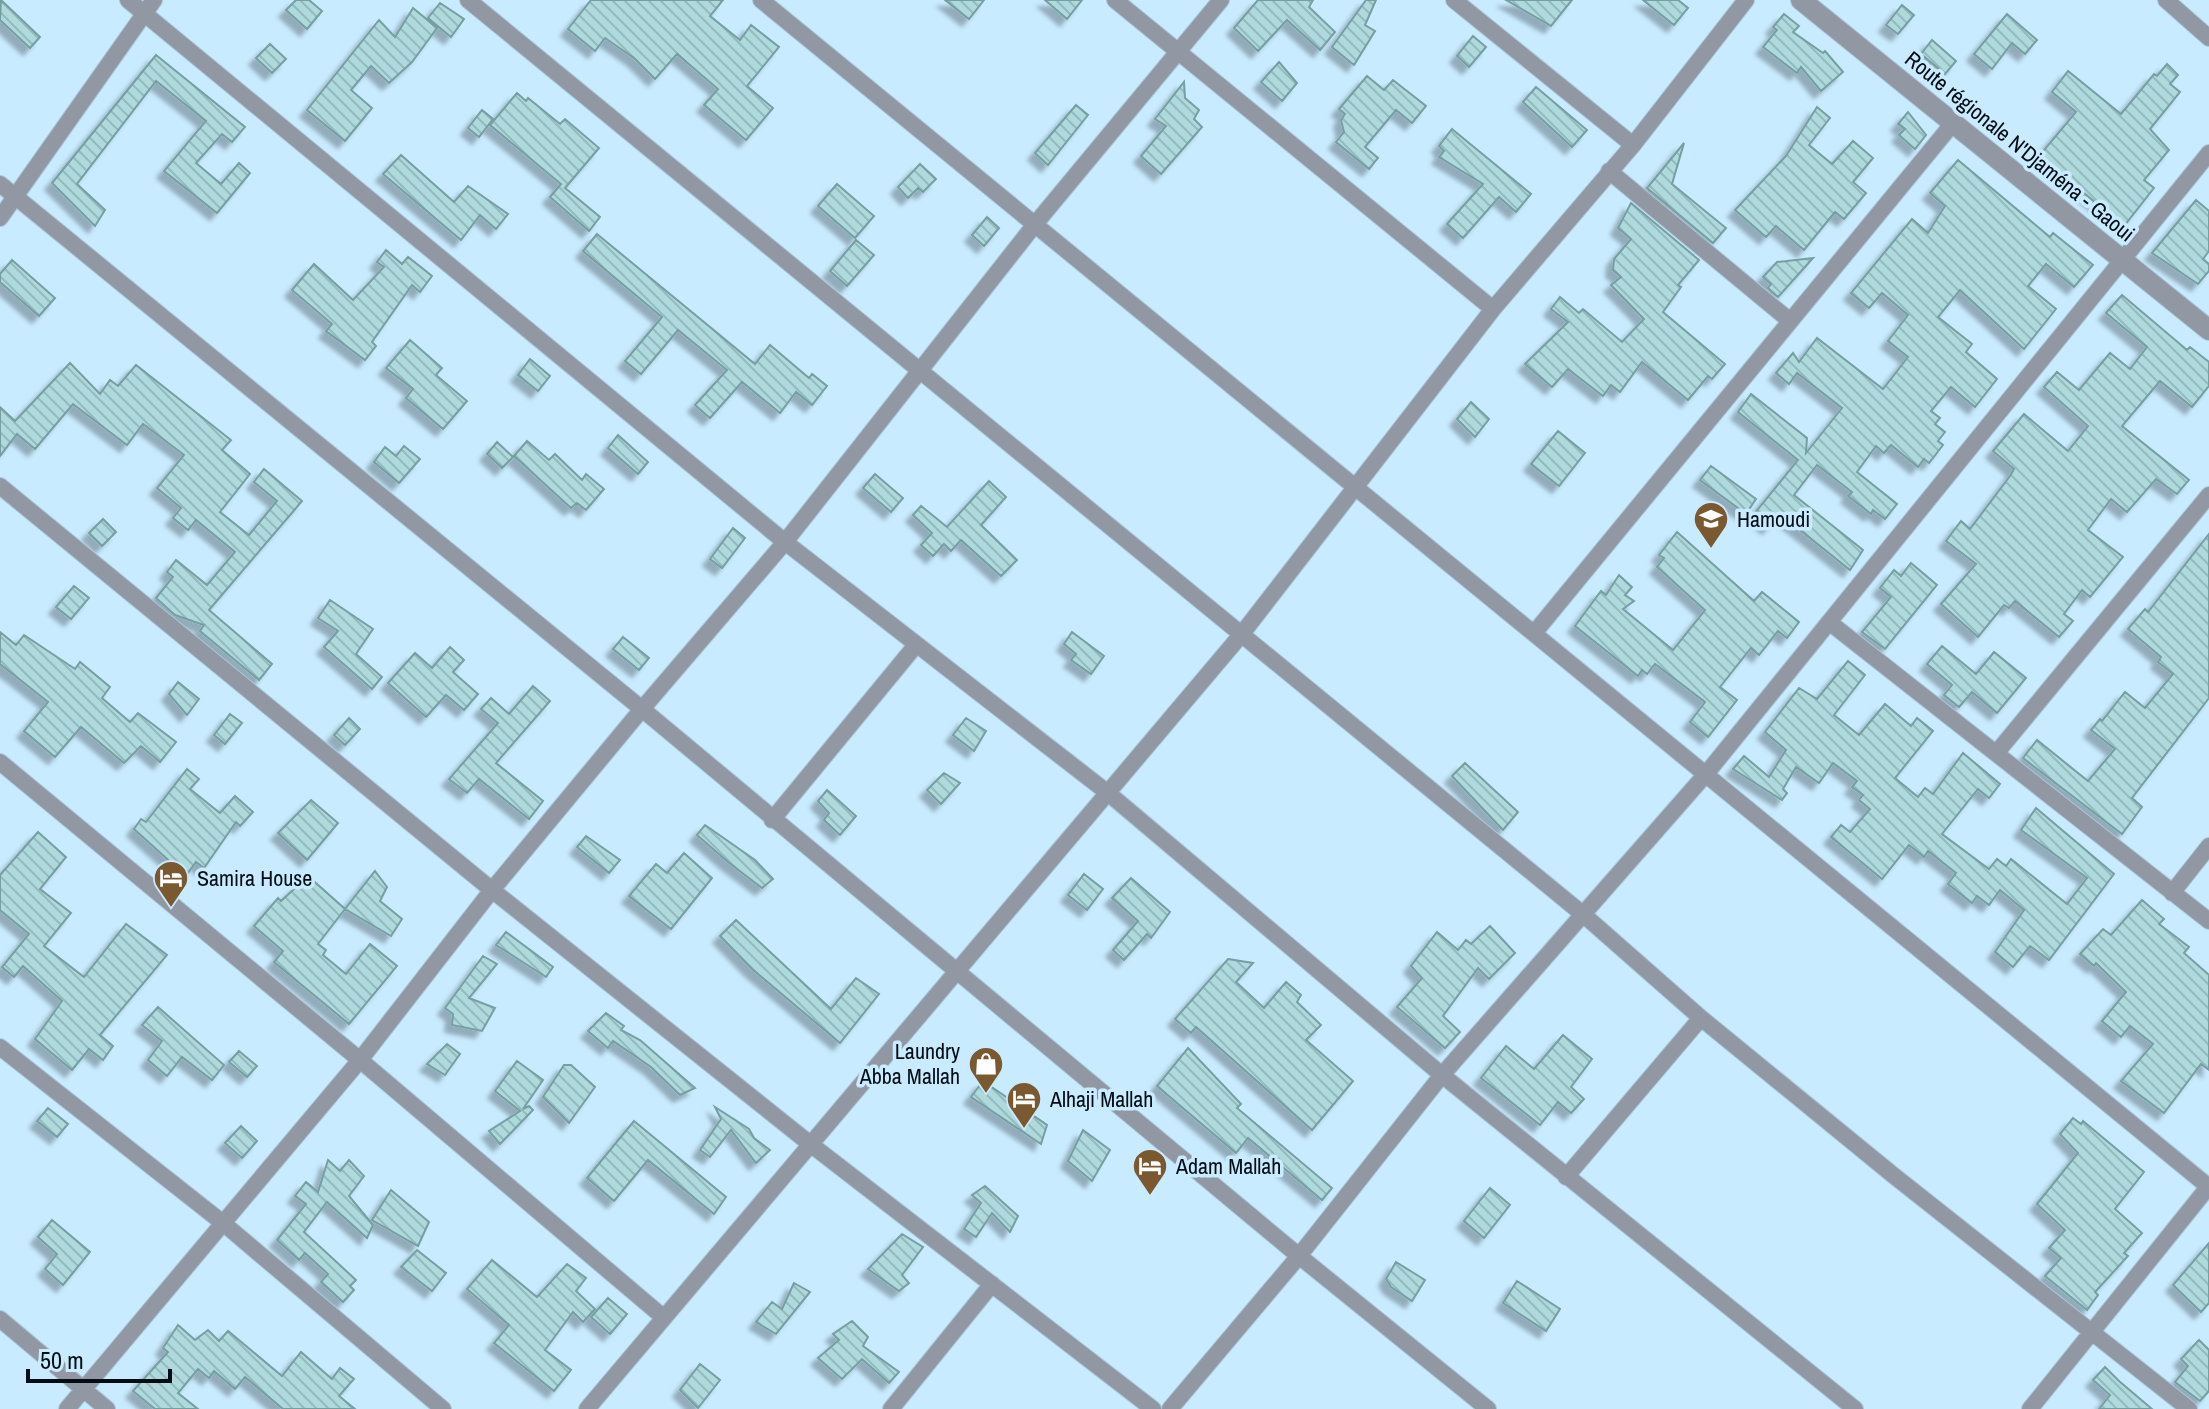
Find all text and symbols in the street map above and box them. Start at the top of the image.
street label: Route régionale N'Djaména - Gaoui [1899,44,2141,248]
school or university icon: Hamoudi [1692,500,1730,550]
place label: Hamoudi [1737,504,1810,534]
hotel icon: Samira House [152,859,190,909]
place label: Samira House [197,863,312,893]
place label: Laundry Abba Mallah [859,1036,960,1091]
shop icon: Laundry Abba Mallah [967,1045,1005,1095]
hotel icon: Alhaji Mallah [1005,1080,1043,1130]
place label: Alhaji Mallah [1049,1084,1153,1114]
hotel icon: Adam Mallah [1131,1147,1169,1197]
place label: Adam Mallah [1175,1151,1281,1181]
scale bar [28,1333,170,1383]
text: 50 m [40,1344,84,1376]

